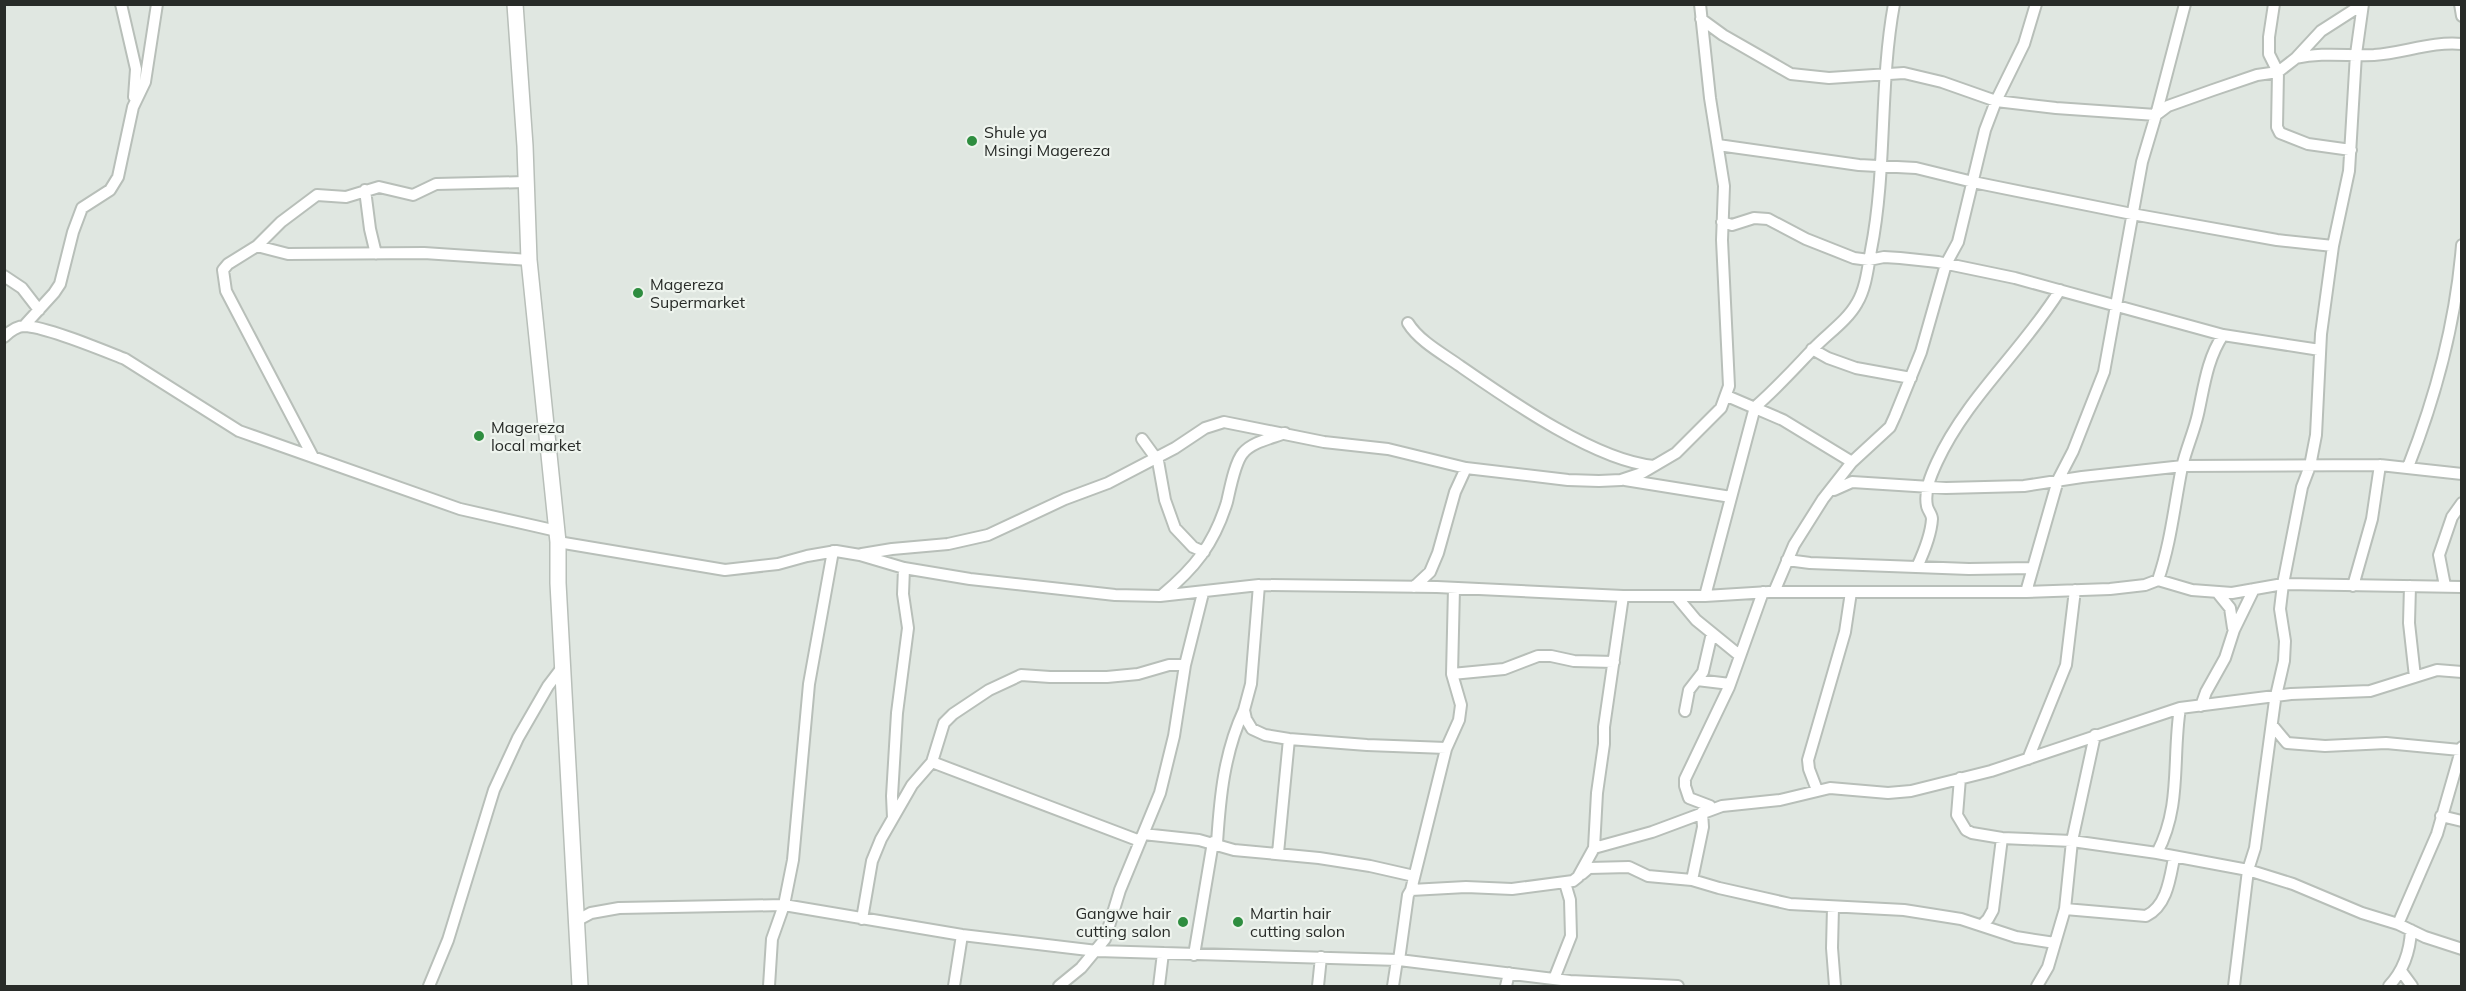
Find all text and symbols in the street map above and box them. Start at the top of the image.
place label: Shule ya Msingi Magereza [984,122,1110,160]
marker: Shule ya Msingi Magereza [965,134,979,148]
place label: Magereza Supermarket [650,274,746,312]
marker: Magereza Supermarket [631,286,645,300]
place label: Magereza local market [491,417,582,455]
marker: Magereza local market [472,429,486,443]
place label: Gangwe hair cutting salon [1075,903,1171,941]
place label: Martin hair cutting salon [1250,903,1345,941]
marker: Gangwe hair cutting salon [1176,915,1190,929]
marker: Martin hair cutting salon [1231,915,1245,929]

